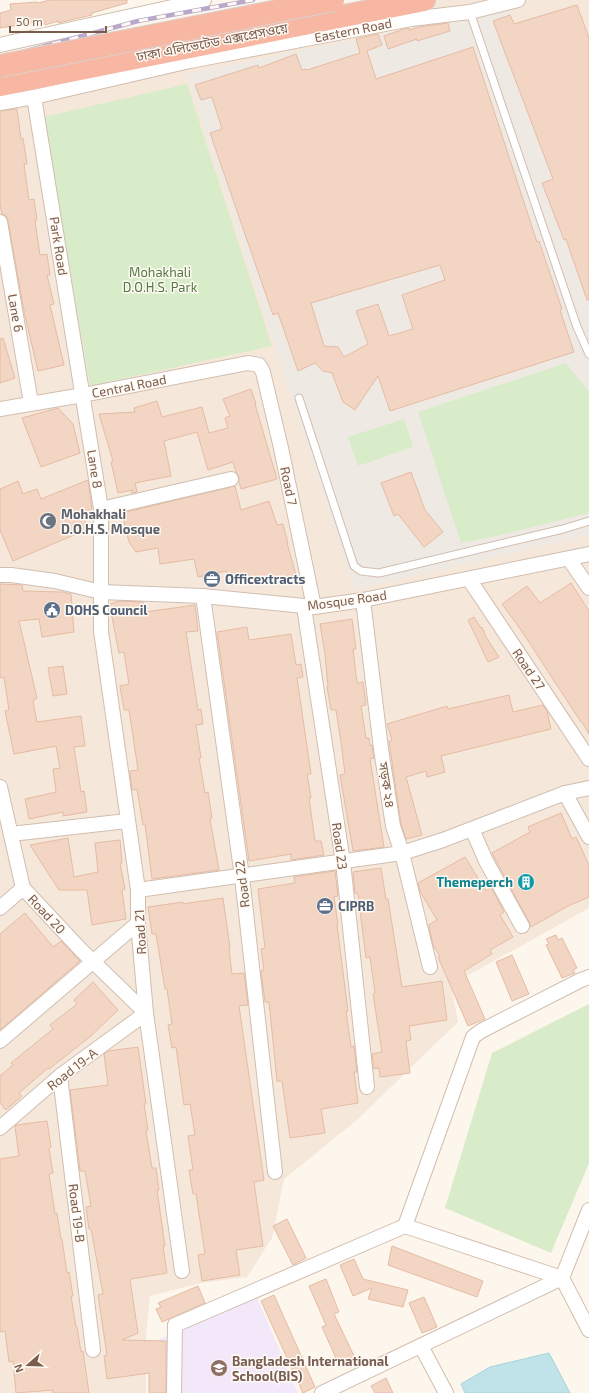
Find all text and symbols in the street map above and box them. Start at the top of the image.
scale bar [10,8,106,34]
text: 50 m [16,14,43,28]
street label: Eastern Road [313,15,393,45]
street label: ঢাকা এলিভেটেড এক্সপ্রেসওয়ে [134,19,290,65]
street label: Park Road [46,215,72,277]
park label: Mohakhali D.O.H.S. Park [123,264,198,295]
street label: Lane 6 [5,293,27,333]
street label: Central Road [90,371,168,401]
street label: Lane 8 [84,448,106,490]
street label: Road 7 [277,465,301,507]
place label: Mohakhali D.O.H.S. Mosque [61,506,160,537]
mosque icon: Mohakhali D.O.H.S. Mosque [38,511,58,531]
office icon: Officextracts [202,569,222,589]
place label: Officextracts [225,571,306,587]
street label: Mosque Road [306,587,388,613]
public building icon: DOHS Council [42,600,62,620]
place label: DOHS Council [65,602,148,618]
street label: Road 27 [509,645,549,693]
street label: সড়ক ২৪ [375,760,399,809]
street label: Road 23 [329,821,351,871]
street label: Road 22 [231,859,253,909]
building icon: Themeperch [516,872,536,892]
place label: Themeperch [436,874,513,890]
street label: Road 20 [25,891,69,937]
office icon: CIPRB [315,896,335,916]
place label: CIPRB [338,898,374,914]
street label: Road 21 [131,909,149,955]
street label: Road 19-A [44,1044,100,1094]
street label: Road 19-B [65,1183,89,1243]
north arrow [8,1345,48,1385]
place label: Bangladesh International School(BIS) [232,1353,389,1384]
school or university icon: Bangladesh International School(BIS) [209,1358,229,1378]
text: N [11,1363,26,1375]

